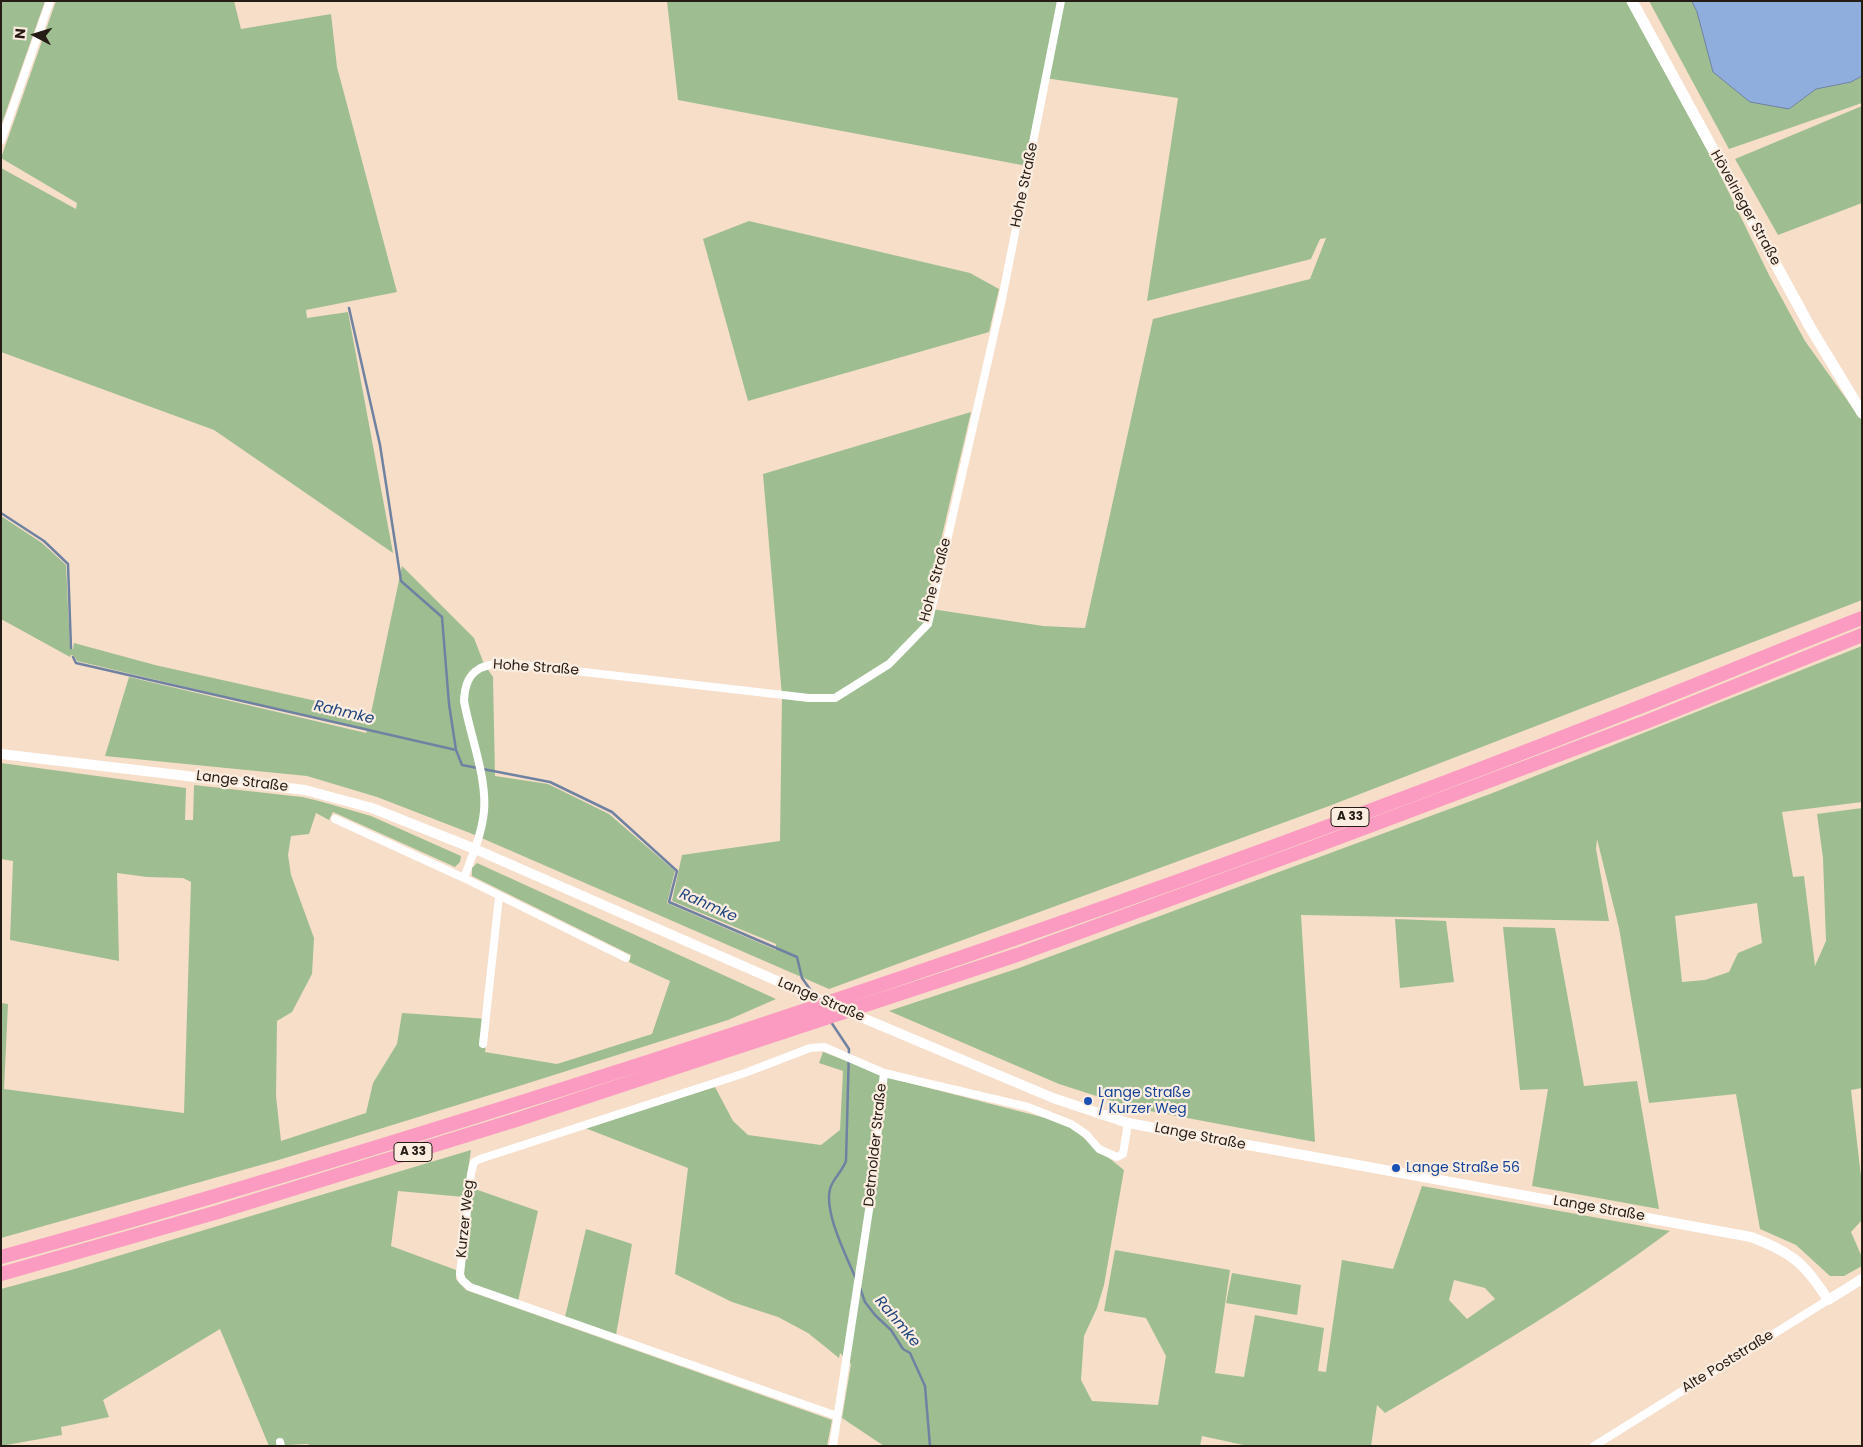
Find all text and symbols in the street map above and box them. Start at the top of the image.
north arrow [10,10,60,60]
text: N [10,28,30,40]
street label: Hohe Straße [1008,141,1042,229]
street label: Hövelrieger Straße [1706,147,1784,269]
street label: Hohe Straße [917,536,955,624]
street label: Hohe Straße [492,657,580,679]
water label: Rahmke [312,697,376,729]
street label: Lange Straße [195,768,289,796]
road number: A 33 [1331,808,1369,826]
water label: Rahmke [676,885,740,927]
street label: Lange Straße [775,974,867,1026]
street label: Detmolder Straße [861,1083,891,1207]
place label: Lange Straße / Kurzer Weg [1098,1085,1191,1118]
marker: Lange Straße / Kurzer Weg [1082,1095,1094,1107]
street label: Lange Straße [1153,1120,1247,1154]
road number: A 33 [394,1142,432,1162]
place label: Lange Straße 56 [1406,1160,1520,1176]
marker: Lange Straße 56 [1390,1162,1402,1174]
street label: Kurzer Weg [454,1179,478,1259]
street label: Lange Straße [1552,1193,1646,1225]
water label: Rahmke [870,1293,924,1351]
street label: Alte Poststraße [1679,1327,1777,1397]

